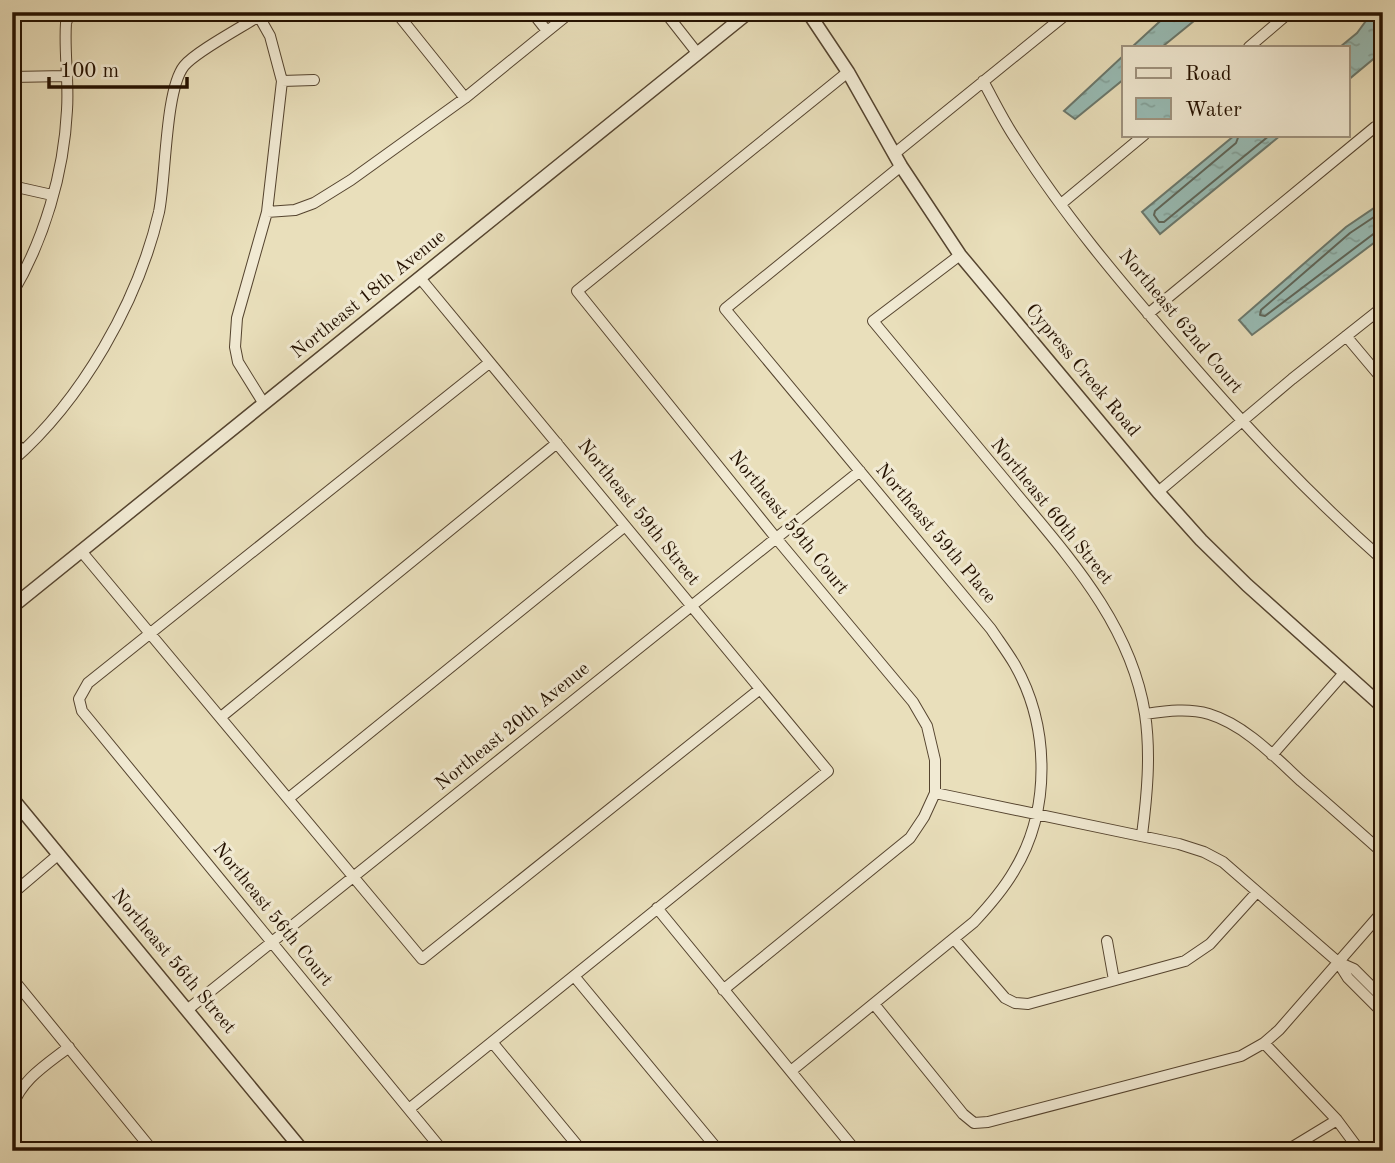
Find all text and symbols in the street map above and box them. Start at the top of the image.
scale bar [49,46,187,90]
legend [1122,46,1350,136]
text: 100 m [60,61,119,82]
text: Road [1185,64,1232,85]
text: Water [1185,100,1242,121]
street label: Northeast 18th Avenue [288,227,450,363]
street label: Northeast 62nd Court [1114,246,1246,398]
street label: Cypress Creek Road [1021,301,1143,441]
street label: Northeast 60th Street [986,435,1116,589]
street label: Northeast 59th Street [573,436,703,590]
street label: Northeast 59th Court [725,448,851,598]
street label: Northeast 59th Place [871,460,999,608]
street label: Northeast 20th Avenue [432,659,594,795]
street label: Northeast 56th Court [209,840,335,990]
street label: Northeast 56th Street [107,886,239,1038]

